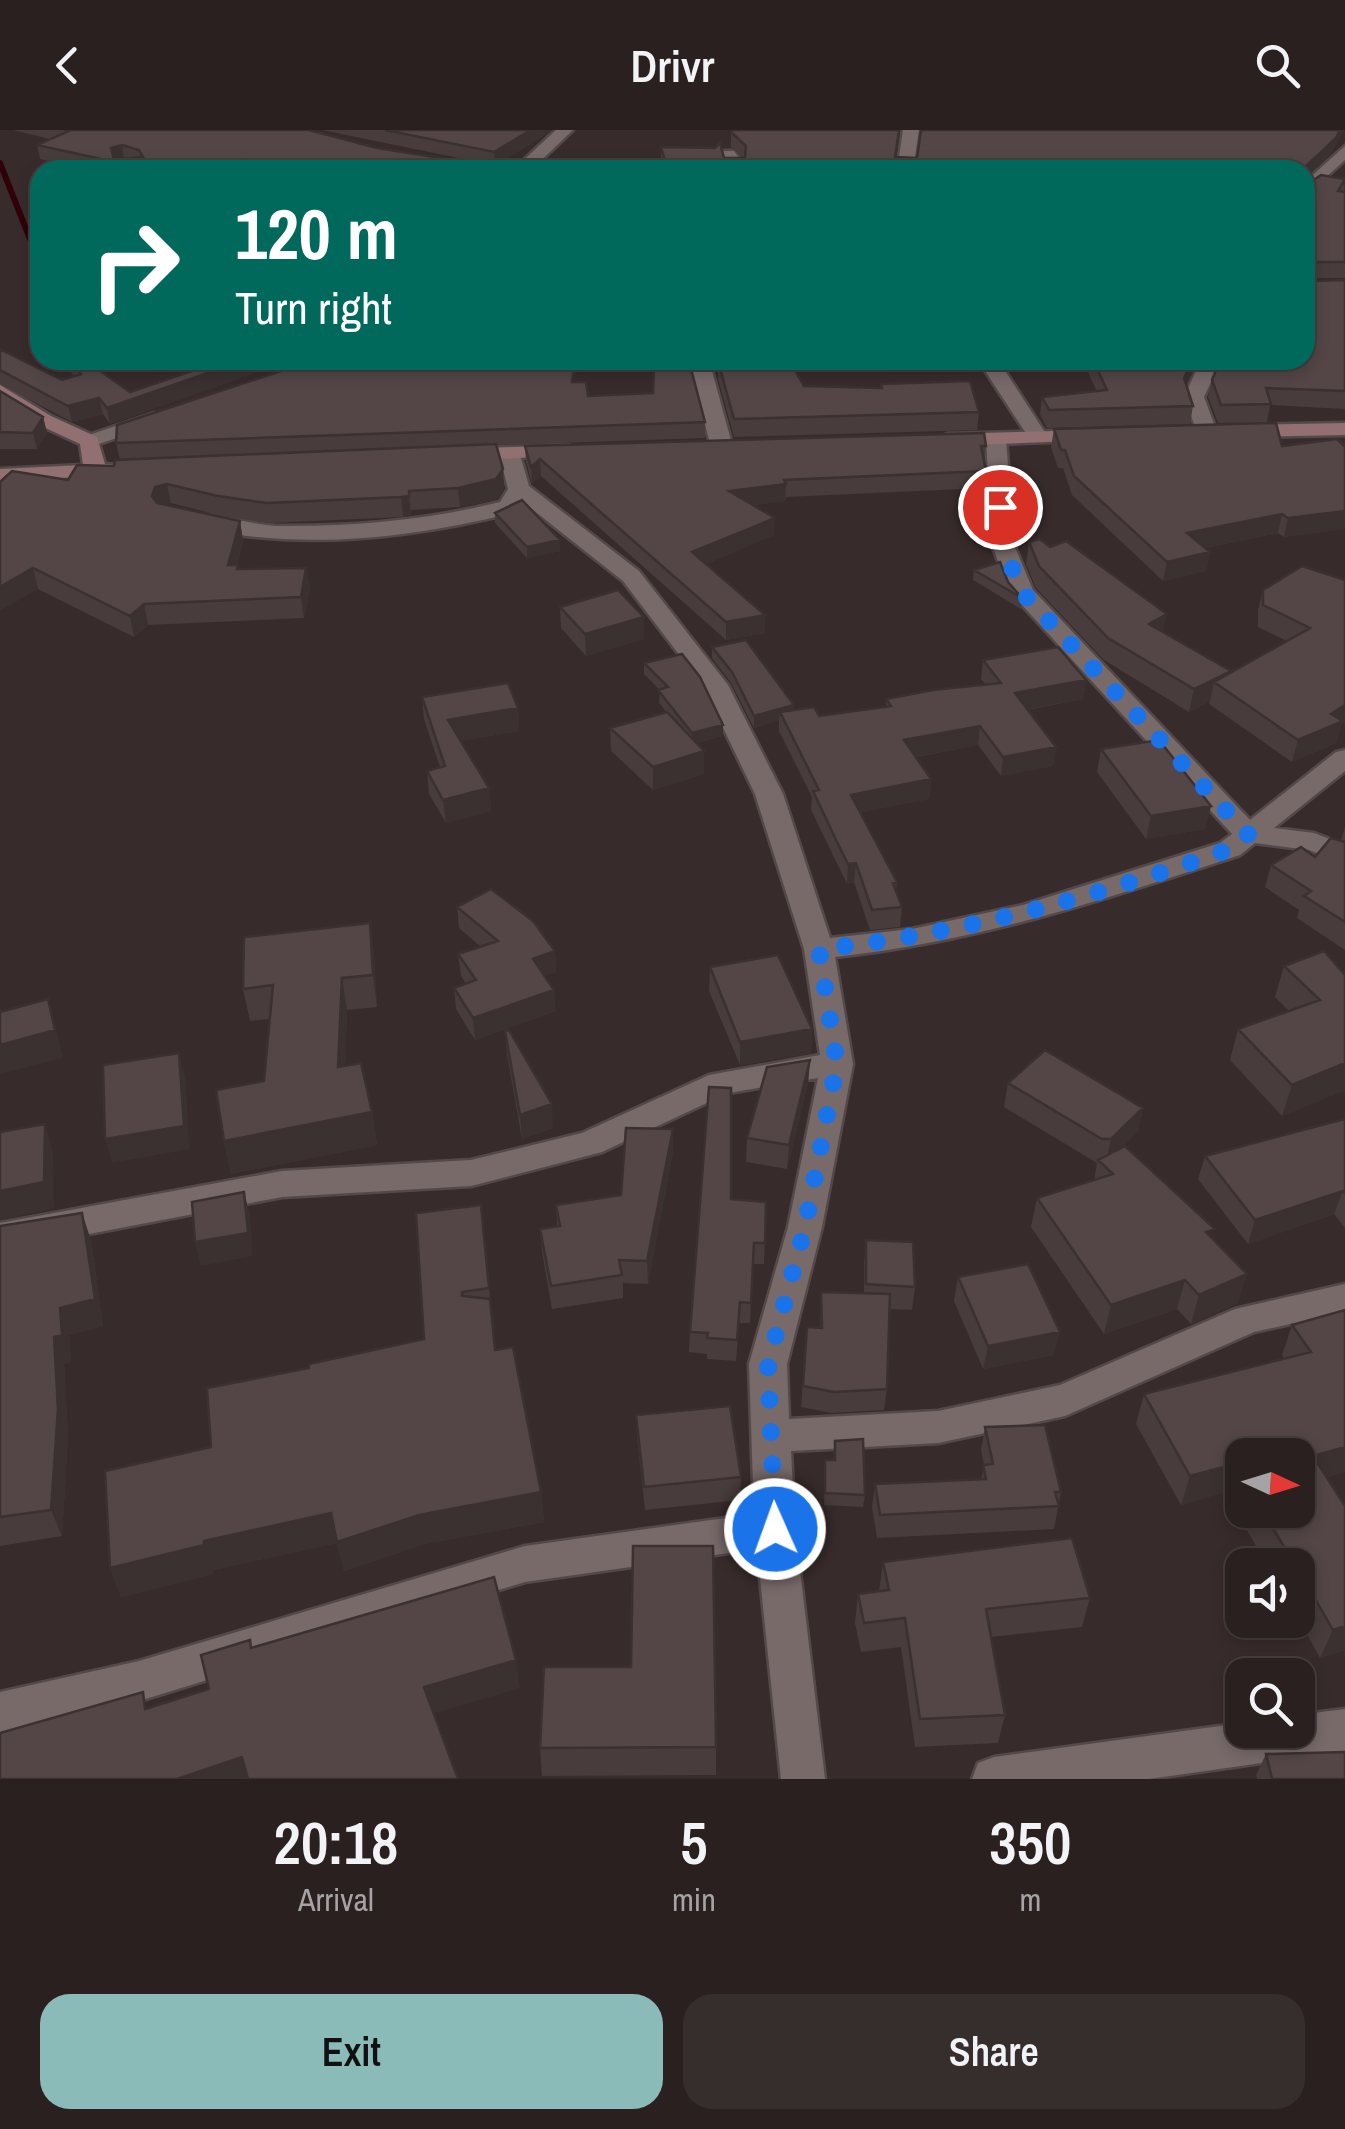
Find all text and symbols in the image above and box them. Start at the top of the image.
text: Drivr [631,35,714,96]
icon: back [40,38,95,93]
icon: search [1250,38,1305,93]
text: 120 m [235,187,398,281]
icon: right [70,200,200,330]
text: Turn right [235,277,392,338]
pin [958,465,1043,550]
icon: arrive [973,480,1028,535]
north arrow [1225,1438,1315,1528]
map controls [1225,1438,1315,1748]
position arrow [723,1477,827,1581]
button: sound [1225,1548,1315,1638]
button: search [1225,1658,1315,1748]
text: 20:18 [274,1802,398,1883]
text: 5 [680,1802,708,1883]
text: 350 [989,1802,1071,1883]
text: Arrival [298,1878,374,1921]
text: min [672,1878,716,1921]
text: m [1019,1878,1041,1921]
button: Exit [40,1994,663,2109]
button: Share [683,1994,1305,2109]

